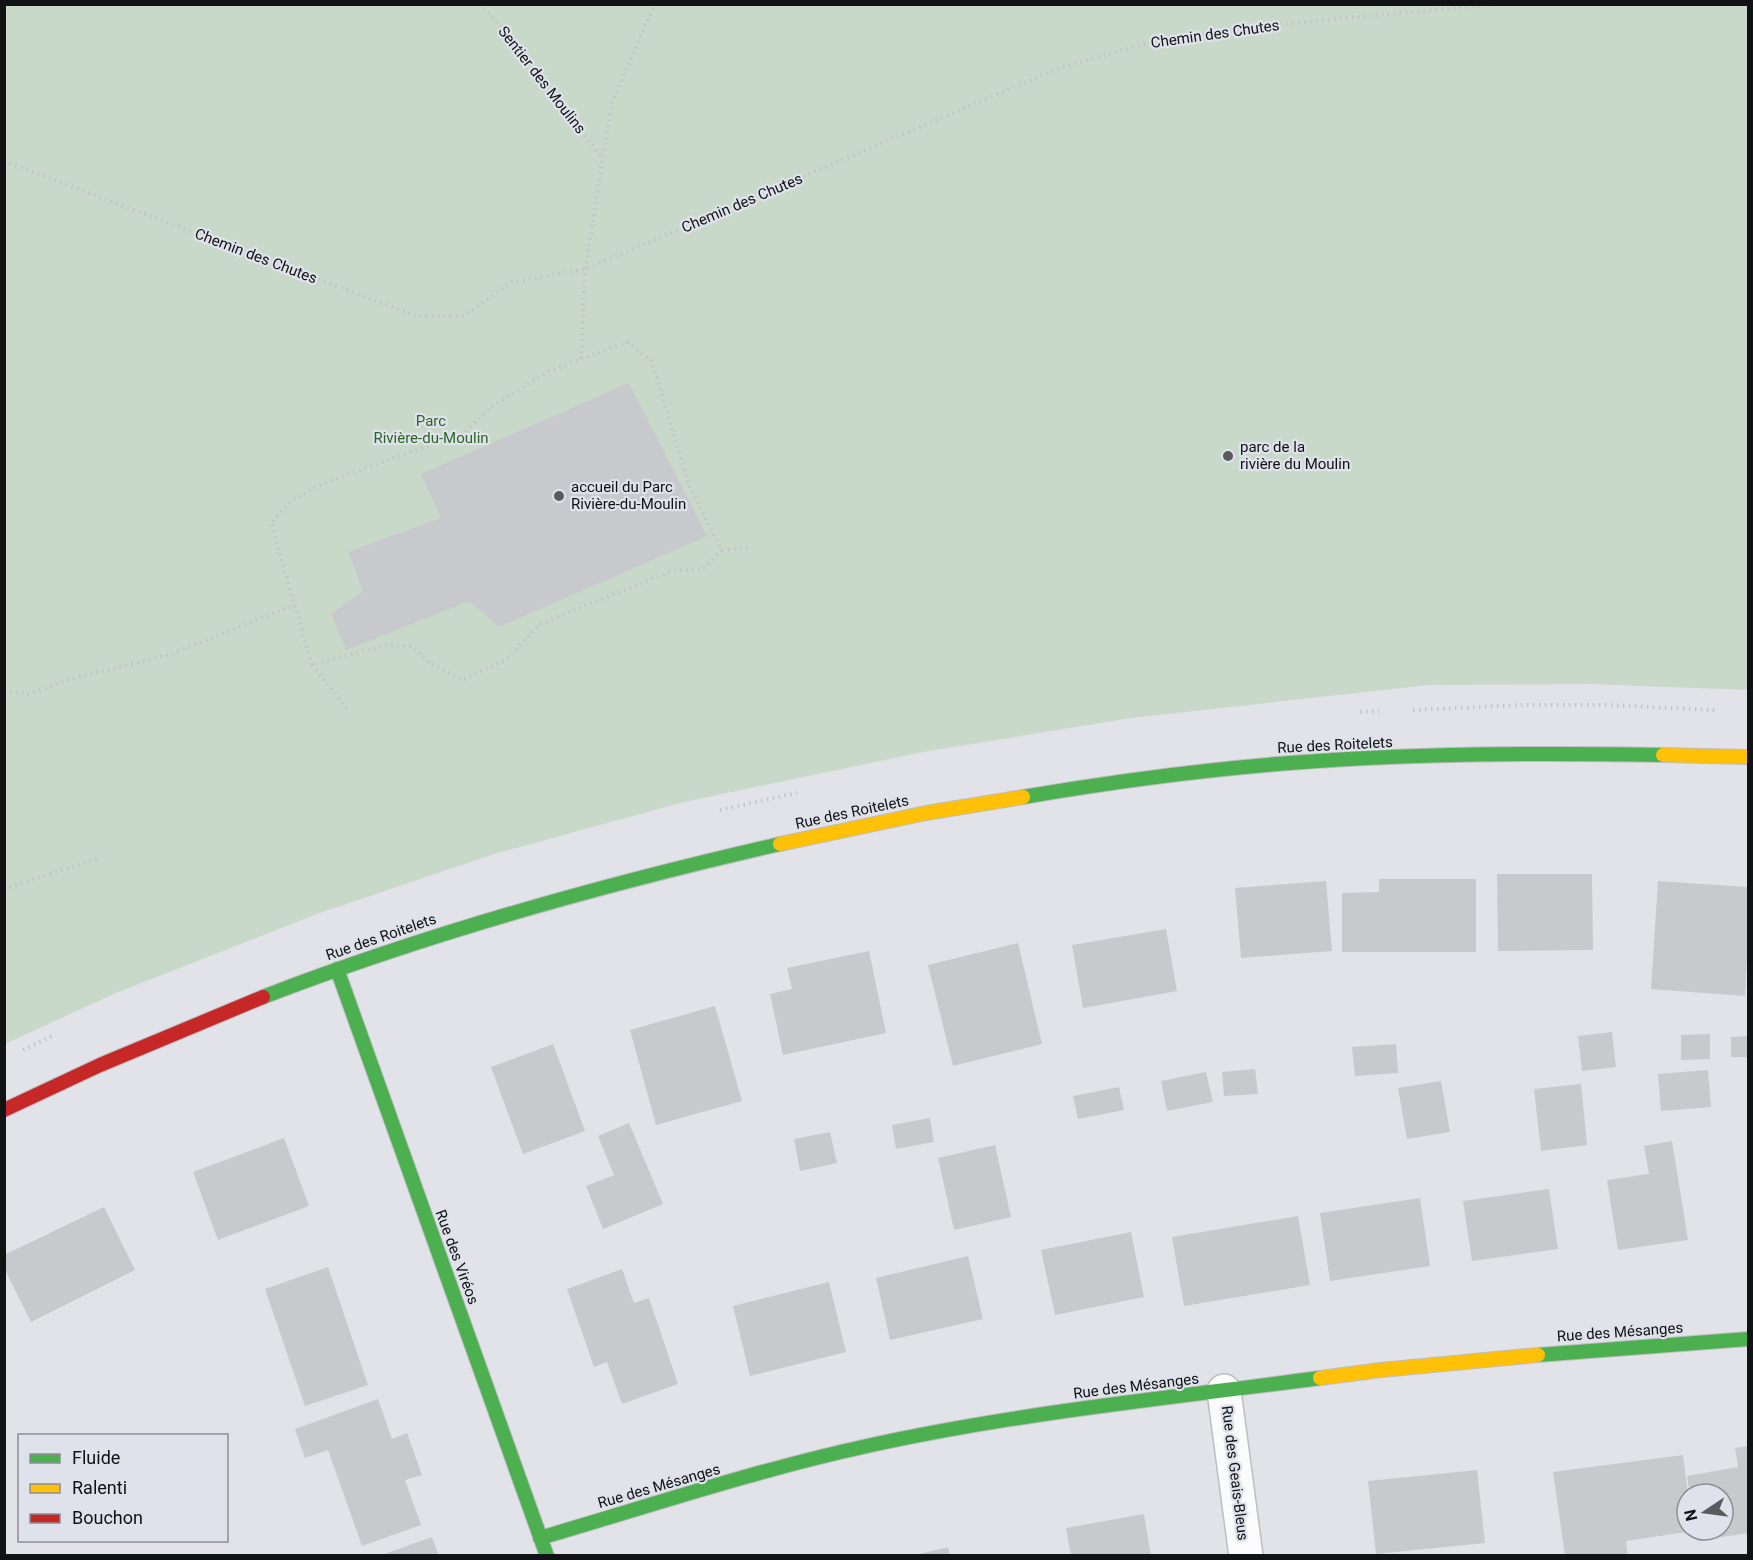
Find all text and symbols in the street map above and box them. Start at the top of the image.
street label: Chemin des Chutes [1150,16,1280,52]
street label: Sentier des Moulins [494,23,590,137]
street label: Chemin des Chutes [679,169,805,237]
street label: Chemin des Chutes [192,224,320,288]
park label: Parc Rivière-du-Moulin [373,412,489,447]
place label: parc de la rivière du Moulin [1240,438,1350,473]
marker: parc de la rivière du Moulin [1221,449,1235,463]
place label: accueil du Parc Rivière-du-Moulin [571,478,686,513]
marker: accueil du Parc Rivière-du-Moulin [552,489,566,503]
street label: Rue des Roitelets [1277,733,1393,757]
street label: Rue des Roitelets [794,791,910,833]
street label: Rue des Roitelets [323,910,439,964]
street label: Rue des Viréos [432,1207,482,1307]
street label: Rue des Mésanges [1556,1319,1684,1345]
street label: Rue des Mésanges [1072,1369,1200,1403]
street label: Rue des Geais-Bleus [1218,1404,1252,1542]
legend [18,1434,228,1542]
text: Fluide [72,1447,120,1468]
street label: Rue des Mésanges [596,1460,722,1512]
text: Ralenti [72,1477,127,1498]
north arrow [1675,1482,1735,1542]
text: Bouchon [72,1507,143,1528]
text: N [1680,1508,1701,1523]

